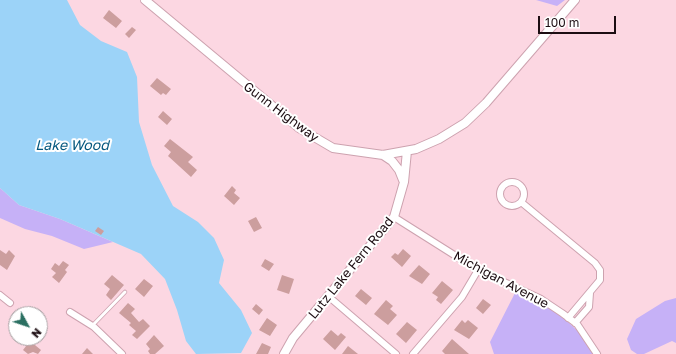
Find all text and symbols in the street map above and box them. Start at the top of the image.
scale bar [540,8,618,34]
text: 100 m [545,15,579,30]
street label: Gunn Highway [240,79,322,145]
water label: Lake Wood [35,138,109,154]
street label: Lutz Lake Fern Road [305,214,397,322]
street label: Michigan Avenue [451,248,551,312]
north arrow [8,306,48,346]
text: N [29,326,44,341]

